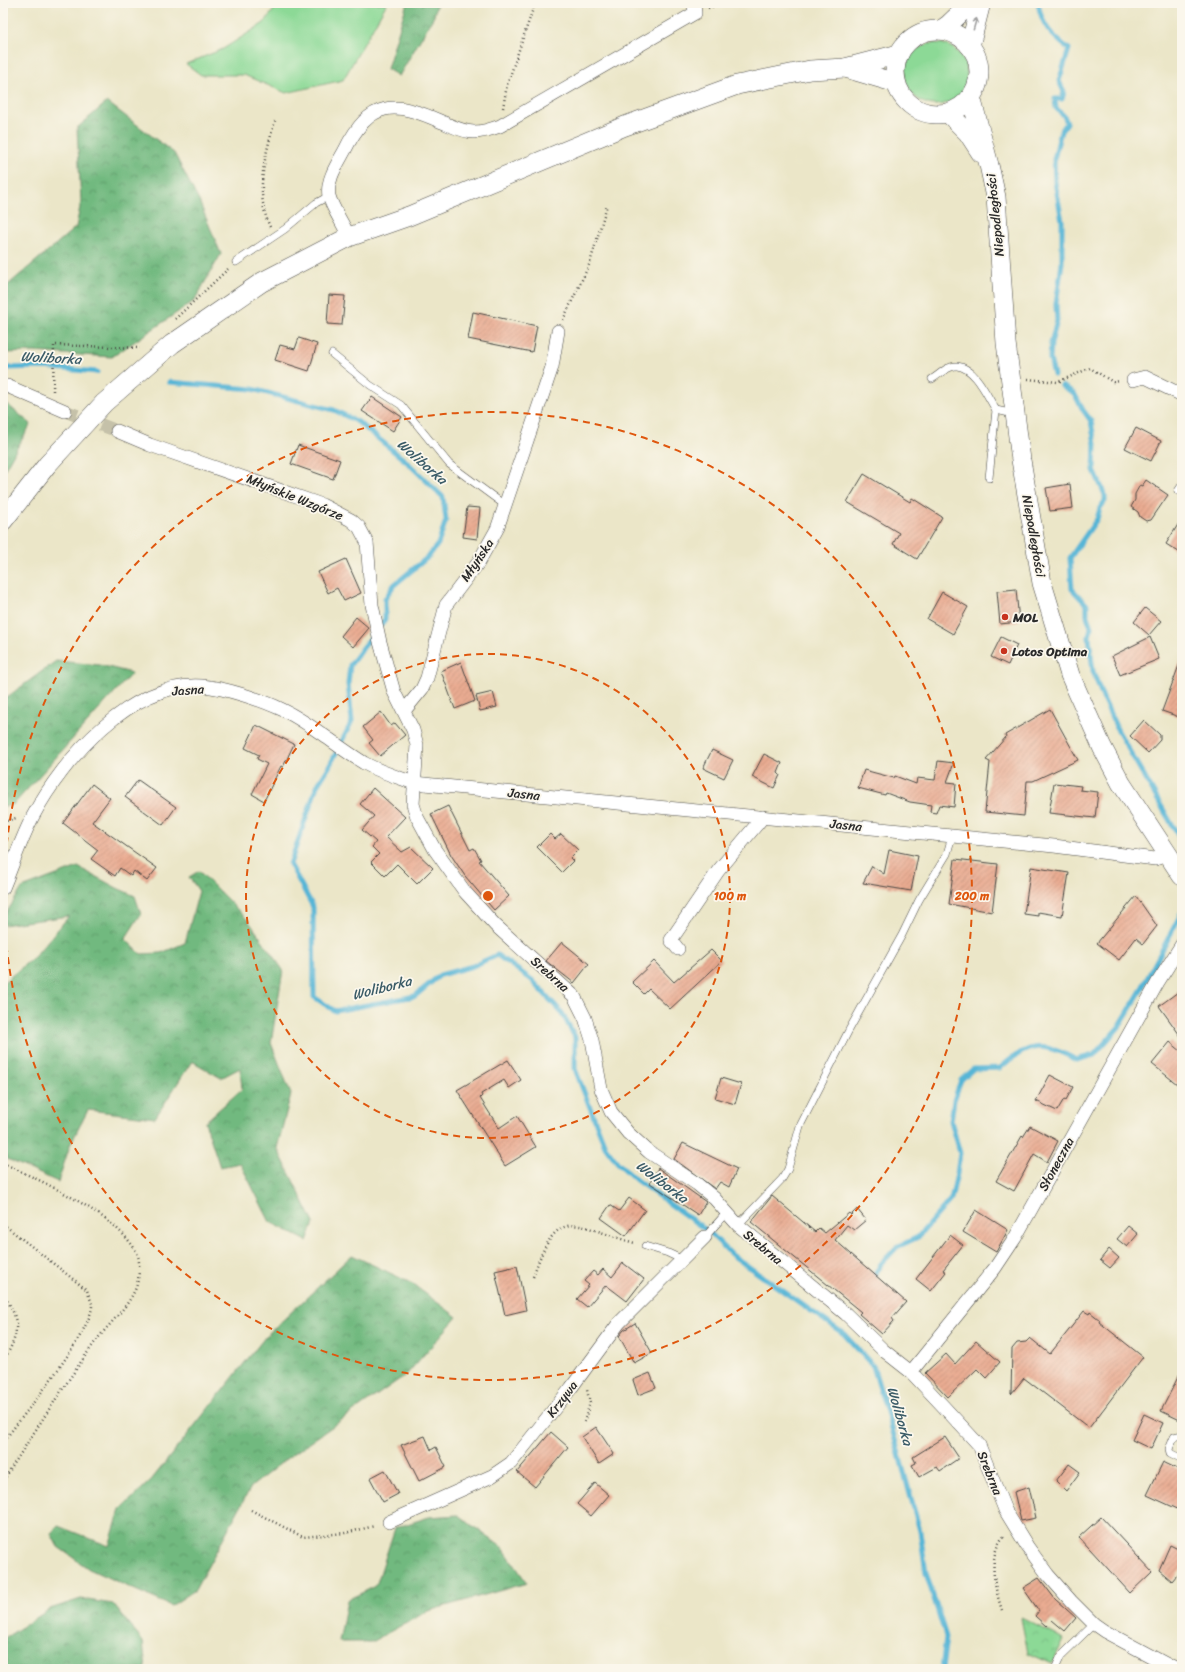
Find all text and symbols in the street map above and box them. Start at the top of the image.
one-way arrow [972,18,979,31]
street label: Niepodległości [979,172,1011,258]
water label: Woliborka [20,344,83,372]
water label: Woliborka [391,433,454,492]
street label: Młyńskie Wzgórze [243,467,347,527]
street label: Niepodległości [1015,493,1053,579]
street label: Młyńska [454,533,500,586]
place label: MOL [1012,606,1039,629]
marker: MOL [1000,612,1010,622]
place label: Lotos Optima [1012,640,1088,663]
marker: Lotos Optima [999,646,1009,656]
street label: Jasna [170,677,205,703]
street label: Jasna [506,781,542,807]
street label: Jasna [828,812,864,838]
text: 100 m [714,885,747,907]
text: 200 m [954,885,990,907]
centre of rings [481,889,495,903]
street label: Srebrna [525,950,575,998]
water label: Woliborka [350,968,415,1007]
street label: Słoneczna [1032,1132,1081,1195]
water label: Woliborka [630,1154,694,1211]
street label: Srebrna [738,1223,788,1271]
street label: Krzywa [540,1375,584,1423]
water label: Woliborka [880,1384,921,1449]
street label: Srebrna [971,1447,1009,1499]

